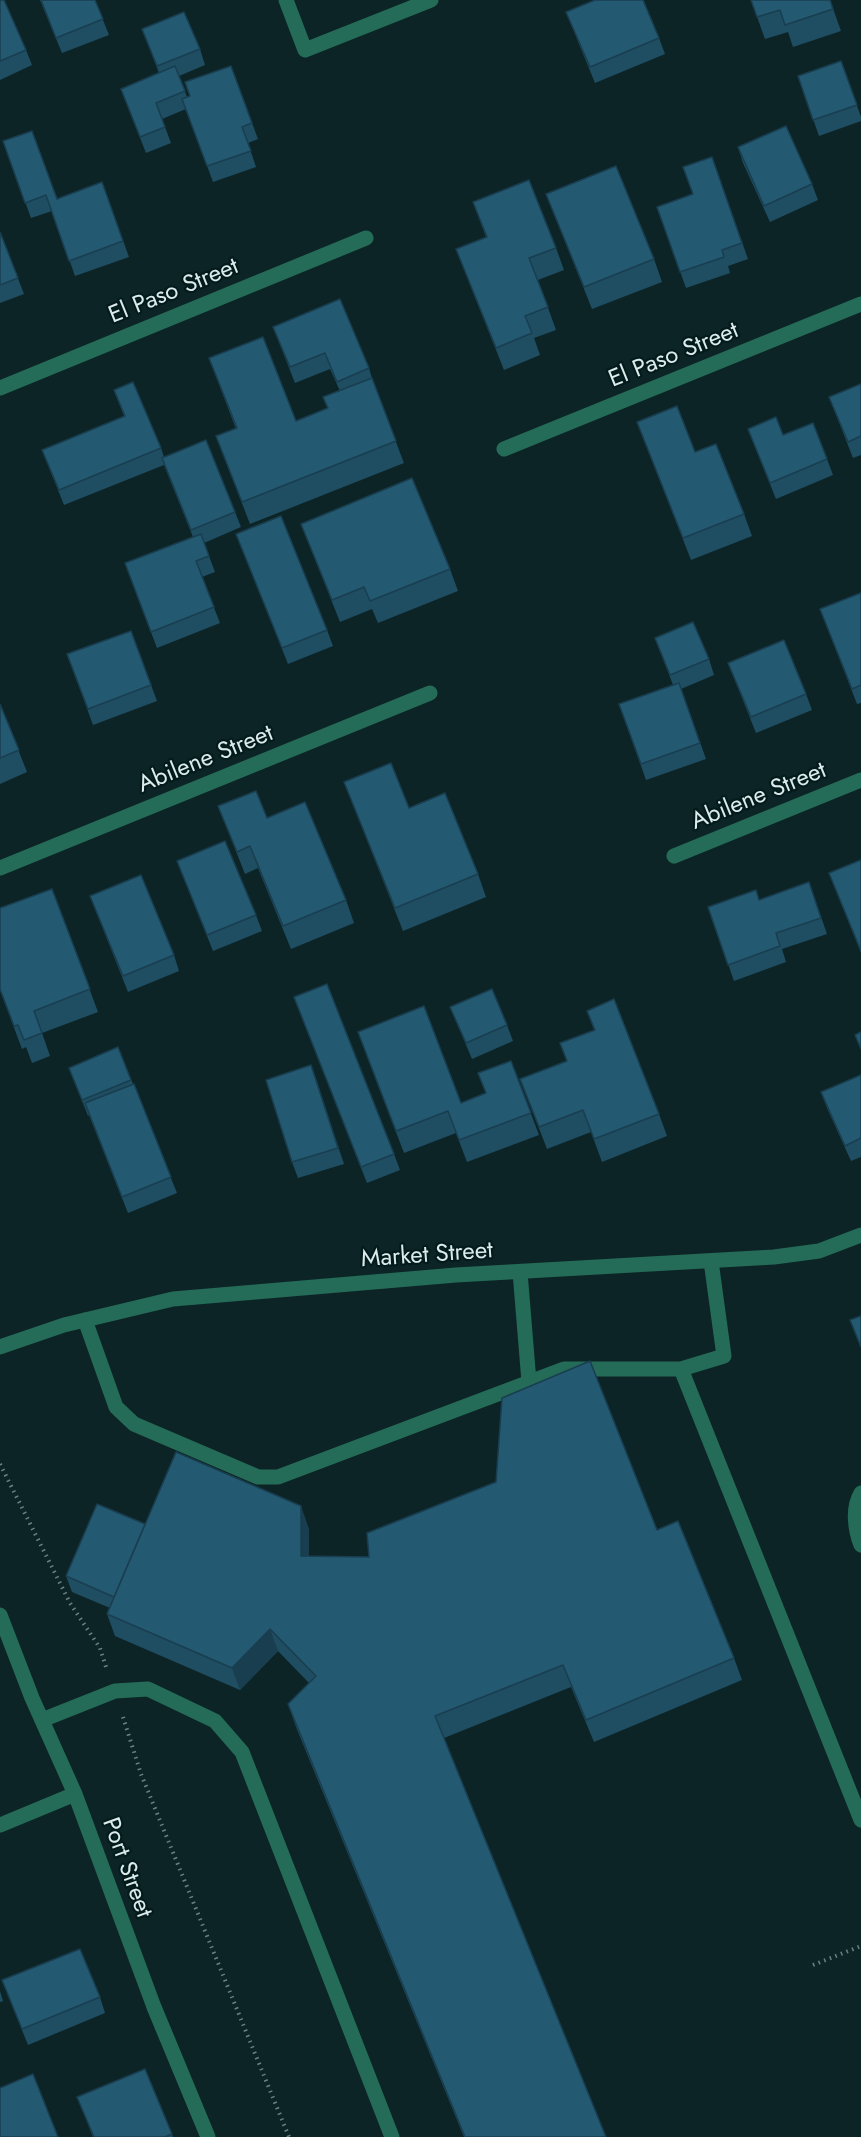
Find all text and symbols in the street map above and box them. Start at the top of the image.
street label: El Paso Street [105,253,243,331]
street label: El Paso Street [605,317,743,395]
street label: Abilene Street [134,720,278,800]
street label: Abilene Street [687,757,831,837]
street label: Market Street [360,1237,494,1275]
street label: Port Street [95,1814,157,1922]

